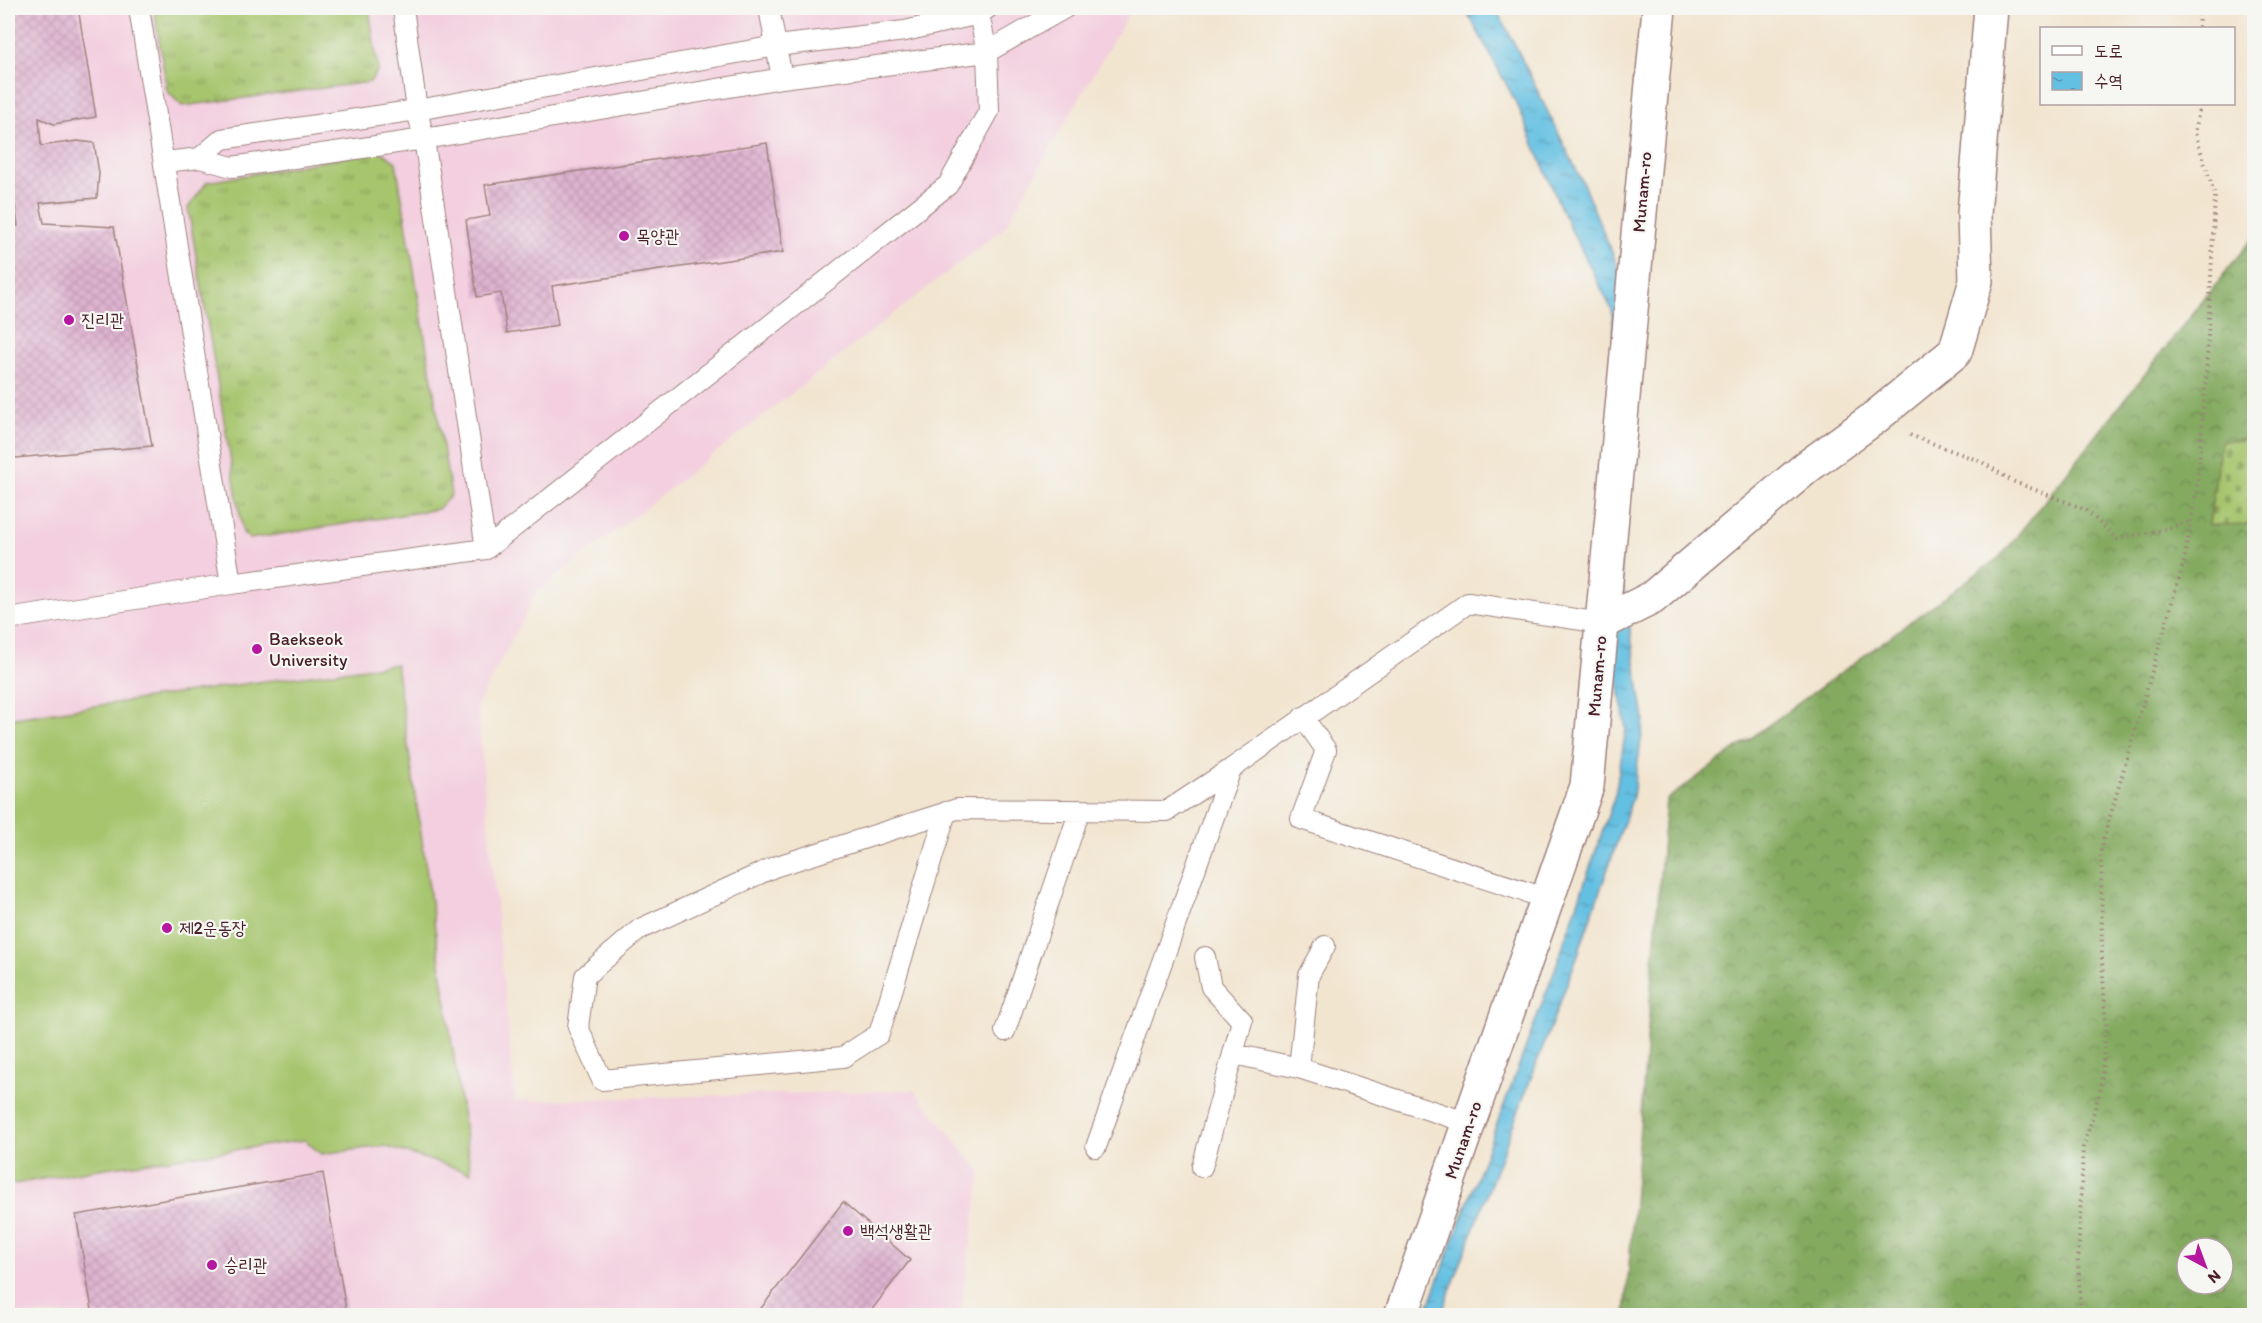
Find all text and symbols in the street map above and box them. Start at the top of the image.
legend [2040,27,2235,105]
text: 도로 [2094,40,2123,62]
text: 수역 [2094,70,2123,92]
street label: Munam-ro [1628,151,1656,233]
place label: 목양관 [636,225,679,247]
marker: 목양관 [617,229,631,243]
place label: 진리관 [81,309,124,331]
marker: 진리관 [62,313,76,327]
place label: Baekseok University [269,628,348,671]
street label: Munam-ro [1583,635,1611,717]
marker: Baekseok University [250,642,264,656]
place label: 제2운동장 [179,917,246,939]
marker: 제2운동장 [160,921,174,935]
street label: Munam-ro [1439,1098,1487,1182]
place label: 백석생활관 [860,1220,932,1242]
marker: 백석생활관 [841,1224,855,1238]
north arrow [2175,1236,2235,1296]
place label: 승리관 [224,1254,267,1276]
marker: 승리관 [205,1258,219,1272]
text: N [2204,1266,2225,1288]

